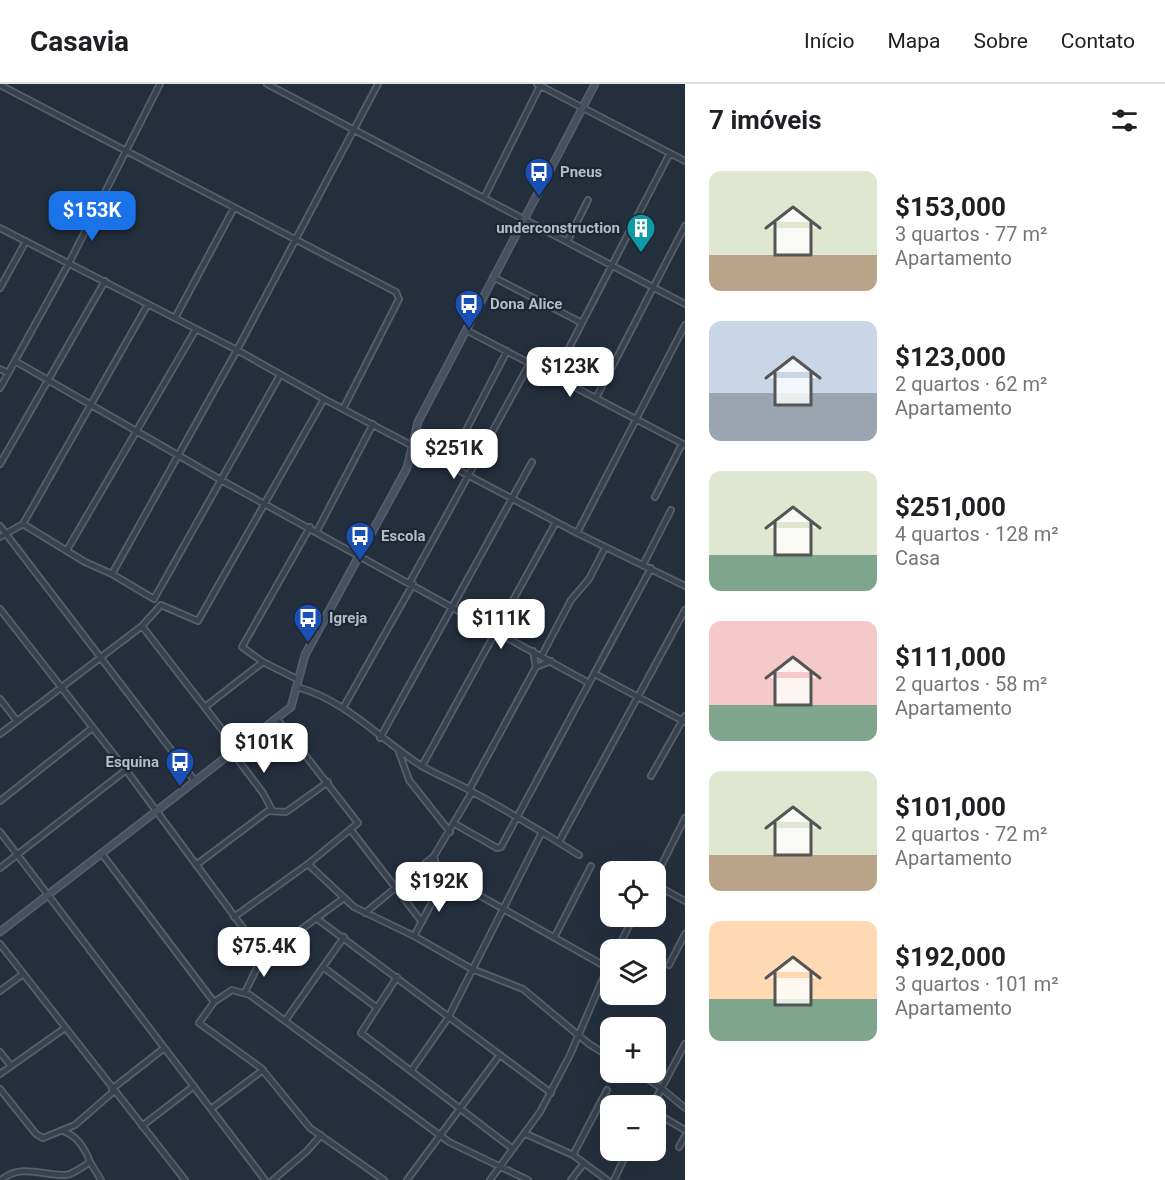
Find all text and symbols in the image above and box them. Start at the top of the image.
text: Casavia [30,25,129,58]
text: Início [804,29,855,53]
text: Mapa [888,29,941,53]
text: Sobre [974,29,1028,53]
text: Contato [1061,29,1135,53]
icon: filters [1108,104,1141,137]
text: 7 imóveis [709,105,822,135]
bus stop icon: Pneus [523,156,555,198]
place label: Pneus [560,163,603,181]
pin: $153K [50,191,134,242]
text: $153,000 [895,192,1006,222]
icon: home [757,195,829,267]
text: $153K [63,198,121,222]
building icon: underconstruction [625,212,657,254]
place label: underconstruction [496,219,620,237]
text: 3 quartos · 77 m² [895,222,1047,246]
text: Apartamento [895,246,1012,270]
bus stop icon: Dona Alice [453,288,485,330]
place label: Dona Alice [490,295,562,313]
text: $123,000 [895,342,1006,372]
icon: home [757,345,829,417]
pin: $123K [528,347,612,398]
text: $123K [541,354,599,378]
text: 2 quartos · 62 m² [895,372,1047,396]
text: Apartamento [895,396,1012,420]
pin: $251K [412,429,496,480]
text: $251K [425,436,483,460]
text: $251,000 [895,492,1006,522]
icon: home [757,495,829,567]
bus stop icon: Escola [344,520,376,562]
text: 4 quartos · 128 m² [895,522,1059,546]
place label: Escola [381,527,425,545]
text: Casa [895,546,940,570]
pin: $111K [459,599,543,650]
bus stop icon: Igreja [292,602,324,644]
text: $111K [472,606,530,630]
place label: Igreja [329,609,367,627]
text: $111,000 [895,642,1006,672]
icon: home [757,645,829,717]
text: 2 quartos · 58 m² [895,672,1047,696]
text: Apartamento [895,696,1012,720]
pin: $101K [222,723,306,774]
text: $101K [235,730,293,754]
bus stop icon: Esquina [164,746,196,788]
place label: Esquina [106,753,159,771]
text: $101,000 [895,792,1006,822]
icon: home [757,795,829,867]
text: 2 quartos · 72 m² [895,822,1047,846]
text: Apartamento [895,846,1012,870]
map controls [600,861,666,1161]
button: locate [600,861,666,927]
pin: $192K [397,862,481,913]
text: $192K [410,869,468,893]
pin: $75.4K [215,927,313,978]
text: $75.4K [232,934,296,958]
button: layers [600,939,666,1005]
text: $192,000 [895,942,1006,972]
icon: home [757,945,829,1017]
text: 3 quartos · 101 m² [895,972,1059,996]
text: Apartamento [895,996,1012,1020]
button: + [600,1017,666,1083]
button: − [600,1095,666,1161]

